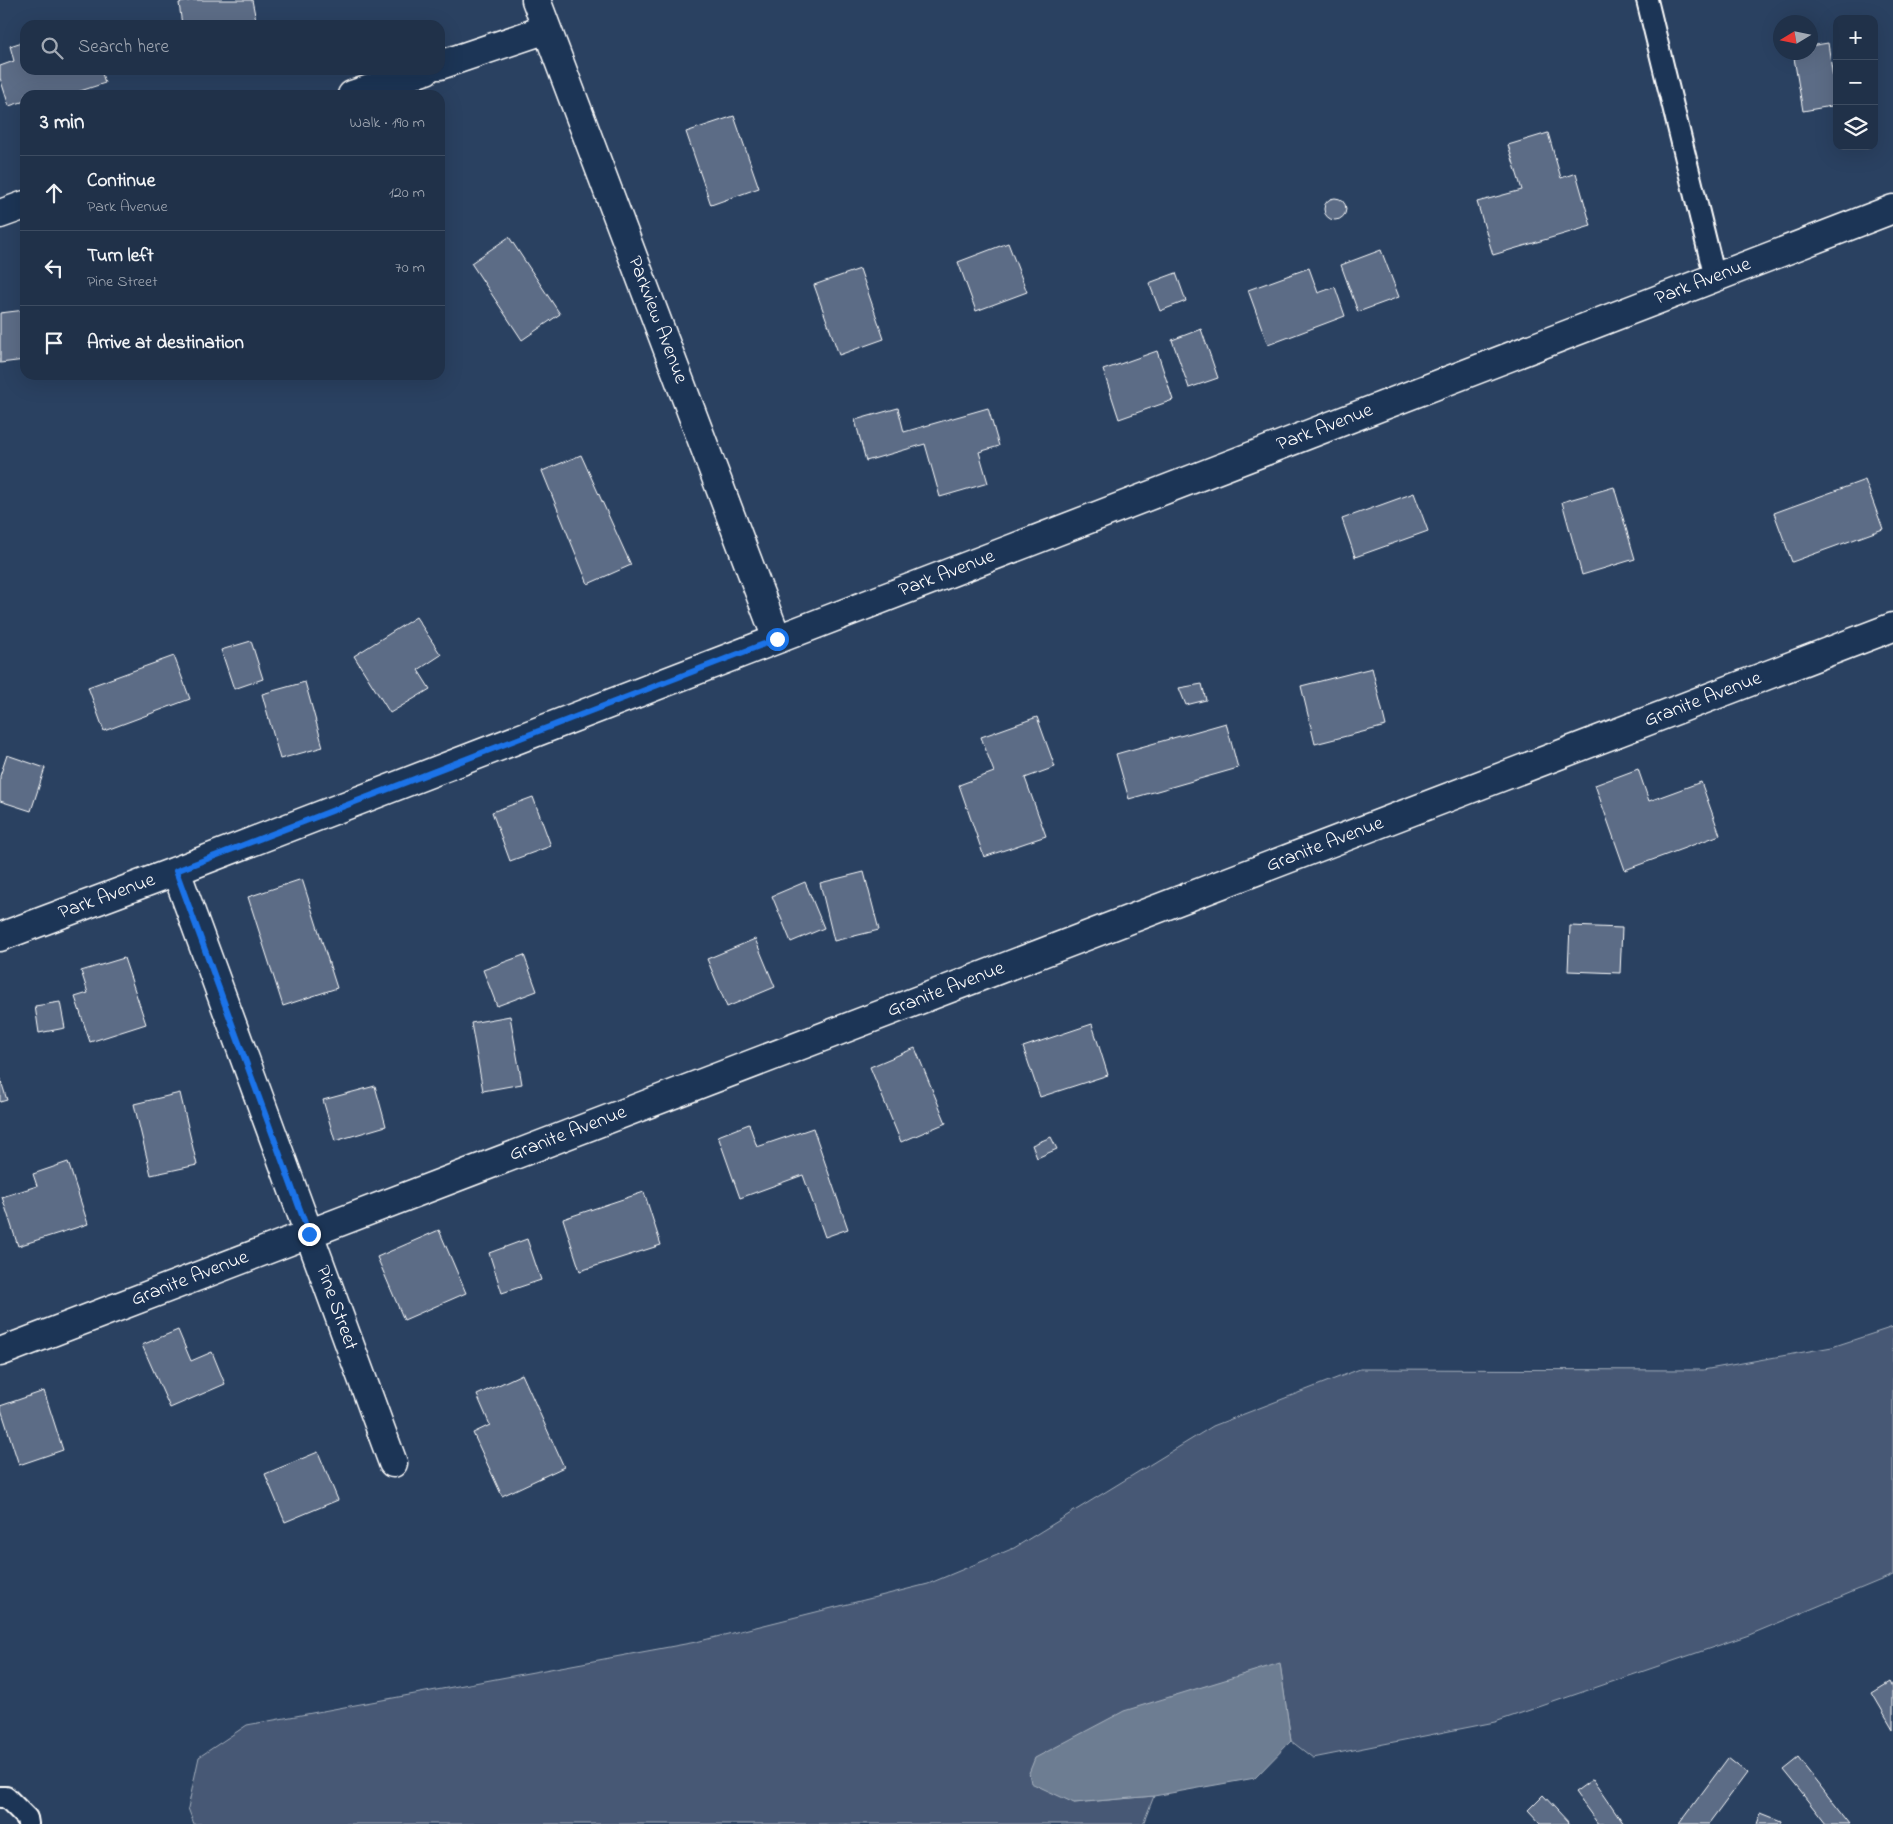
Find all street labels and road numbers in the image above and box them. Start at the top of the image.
street label: Park Avenue [1651,250,1755,314]
street label: Parkview Avenue [619,252,695,388]
street label: Park Avenue [1273,396,1377,460]
street label: Park Avenue [895,542,999,606]
street label: Granite Avenue [1640,664,1766,736]
street label: Granite Avenue [1262,809,1388,881]
street label: Park Avenue [55,866,159,928]
street label: Granite Avenue [883,954,1009,1026]
street label: Granite Avenue [505,1098,631,1170]
street label: Granite Avenue [127,1243,253,1315]
street label: Pine Street [307,1262,365,1355]

